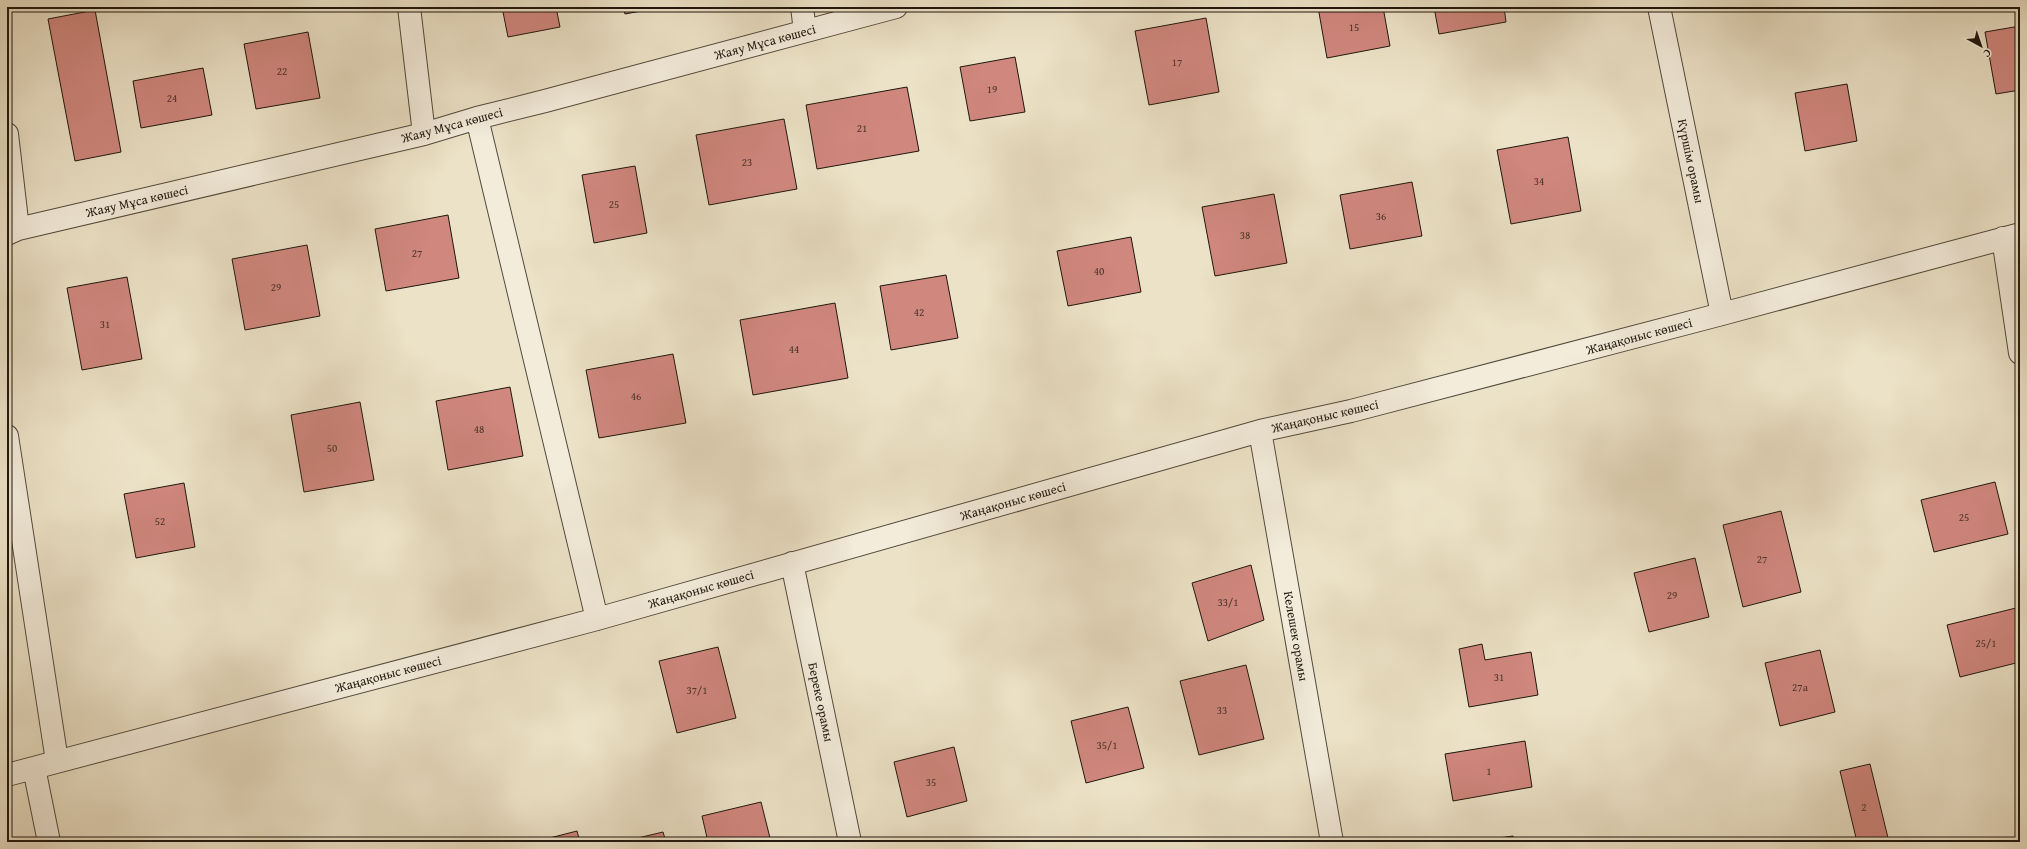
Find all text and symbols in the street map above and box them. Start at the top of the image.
street label: Жаяу Мұса көшесі [711,19,818,65]
house number: 15 [1349,19,1359,35]
north arrow [1961,26,2001,66]
text: С [1980,46,1995,62]
house number: 17 [1172,54,1182,70]
house number: 22 [277,63,287,79]
house number: 19 [987,81,997,97]
house number: 24 [167,90,177,106]
street label: Жаяу Мұса көшесі [398,102,505,148]
street label: Күршім орамы [1673,117,1709,205]
house number: 21 [857,120,867,136]
house number: 23 [742,154,752,170]
house number: 34 [1534,173,1544,189]
street label: Жаяу Мұса көшесі [83,180,190,222]
house number: 25 [609,196,619,212]
house number: 36 [1376,208,1386,224]
house number: 38 [1240,227,1250,243]
house number: 27 [412,245,422,261]
house number: 40 [1094,263,1104,279]
house number: 29 [271,279,281,295]
house number: 42 [914,304,924,320]
street label: Жаңақоныс көшесі [1583,313,1695,360]
house number: 31 [100,316,110,332]
house number: 44 [789,341,799,357]
house number: 46 [631,388,641,404]
street label: Жаңақоныс көшесі [1269,394,1381,438]
house number: 48 [474,421,484,437]
house number: 50 [327,440,337,456]
street label: Жаңақоныс көшесі [957,477,1068,525]
house number: 25 [1959,509,1969,525]
house number: 52 [155,513,165,529]
house number: 27 [1757,551,1767,567]
street label: Жаңақоныс көшесі [645,565,756,613]
house number: 29 [1667,587,1677,603]
street label: Келешек орамы [1279,589,1313,683]
house number: 33/1 [1217,594,1239,610]
house number: 25/1 [1975,635,1997,651]
street label: Жаңақоныс көшесі [332,651,444,698]
street label: Береке орамы [803,661,839,743]
house number: 31 [1494,669,1504,685]
house number: 27а [1792,679,1809,695]
house number: 37/1 [686,682,708,698]
house number: 33 [1217,702,1227,718]
house number: 35/1 [1096,737,1118,753]
house number: 1 [1486,763,1492,779]
house number: 35 [926,774,936,790]
house number: 2 [1861,799,1867,815]

